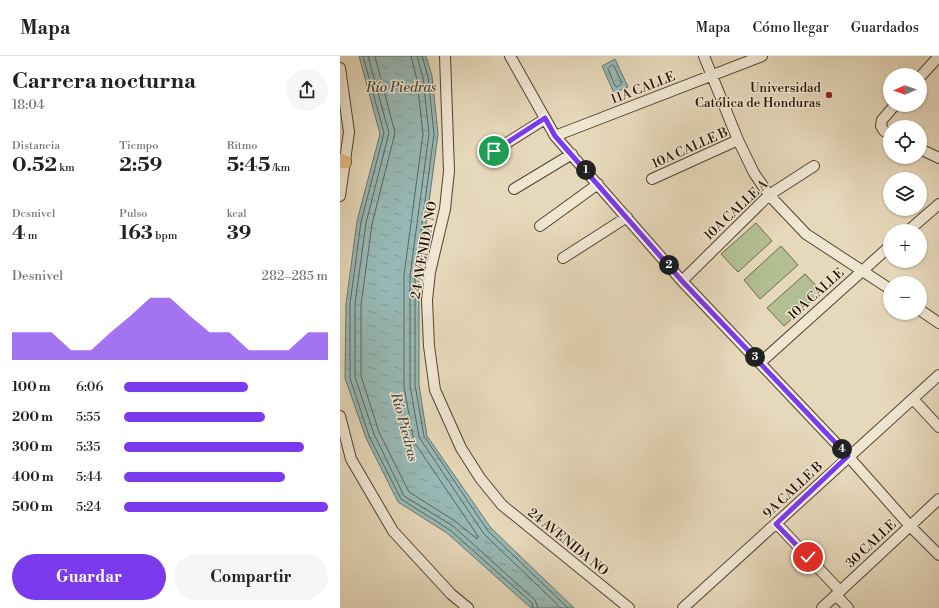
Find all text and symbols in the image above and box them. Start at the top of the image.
text: Mapa [20,16,70,40]
text: Mapa [696,19,730,37]
text: Cómo llegar [752,19,829,37]
text: Guardados [851,19,919,37]
text: Carrera nocturna [12,68,196,95]
street label: 11A CALLE [609,68,677,108]
north arrow [883,68,927,112]
map controls [883,68,927,320]
button: share [286,69,328,111]
water label: Río Piedras [365,79,436,97]
place label: Universidad Católica de Honduras [695,80,822,111]
marker: Universidad Católica de Honduras [824,90,834,100]
text: 18:04 [12,97,45,113]
button: locate [883,120,927,164]
street label: 10A CALLE B [649,124,731,172]
pin [477,134,511,168]
text: Distancia [12,139,60,153]
text: Tiempo [119,139,158,153]
text: Ritmo [227,139,257,153]
icon: arrive [483,140,505,162]
text: 0.52 [12,153,57,178]
text: 2:59 [119,153,162,178]
text: 5:45 [227,153,270,178]
pin: 1 [576,160,596,180]
text: km [57,161,75,175]
text: /km [270,161,290,175]
text: 1 [583,163,589,177]
button: layers [883,172,927,216]
street label: 10A CALLE A [701,176,772,244]
street label: 24 AVENIDA NO [408,200,440,300]
text: Desnivel [12,207,55,221]
text: Pulso [119,207,147,221]
text: kcal [227,207,247,221]
text: 4 [12,221,25,246]
text: 163 [119,221,153,246]
text: 39 [227,221,251,246]
button: + [883,224,927,268]
text: m [25,229,37,243]
text: bpm [153,229,177,243]
pin: 2 [659,255,679,275]
text: 2 [666,258,672,272]
street label: 10A CALLE [785,265,847,323]
text: Desnivel [12,268,63,284]
text: 282–285 m [262,268,328,284]
button: − [883,276,927,320]
pin: 3 [745,347,765,367]
text: 3 [752,350,758,364]
text: 100 m [12,379,51,395]
text: 6:06 [76,379,103,395]
water label: Río Piedras [386,390,422,463]
text: 200 m [12,409,53,425]
text: 5:55 [76,409,100,425]
text: 300 m [12,439,53,455]
text: 5:35 [76,439,100,455]
pin: 4 [832,439,852,459]
text: 4 [838,442,846,456]
street label: 9A CALLE B [760,458,826,522]
text: 400 m [12,469,54,485]
text: 5:44 [76,469,102,485]
text: 500 m [12,499,53,515]
text: 5:24 [76,499,101,515]
street label: 24 AVENIDA NO [525,505,611,579]
street label: 30 CALLE [843,517,899,571]
pin [791,540,825,574]
icon: check [797,546,819,568]
button: Guardar [12,554,166,600]
button: Compartir [174,554,328,600]

